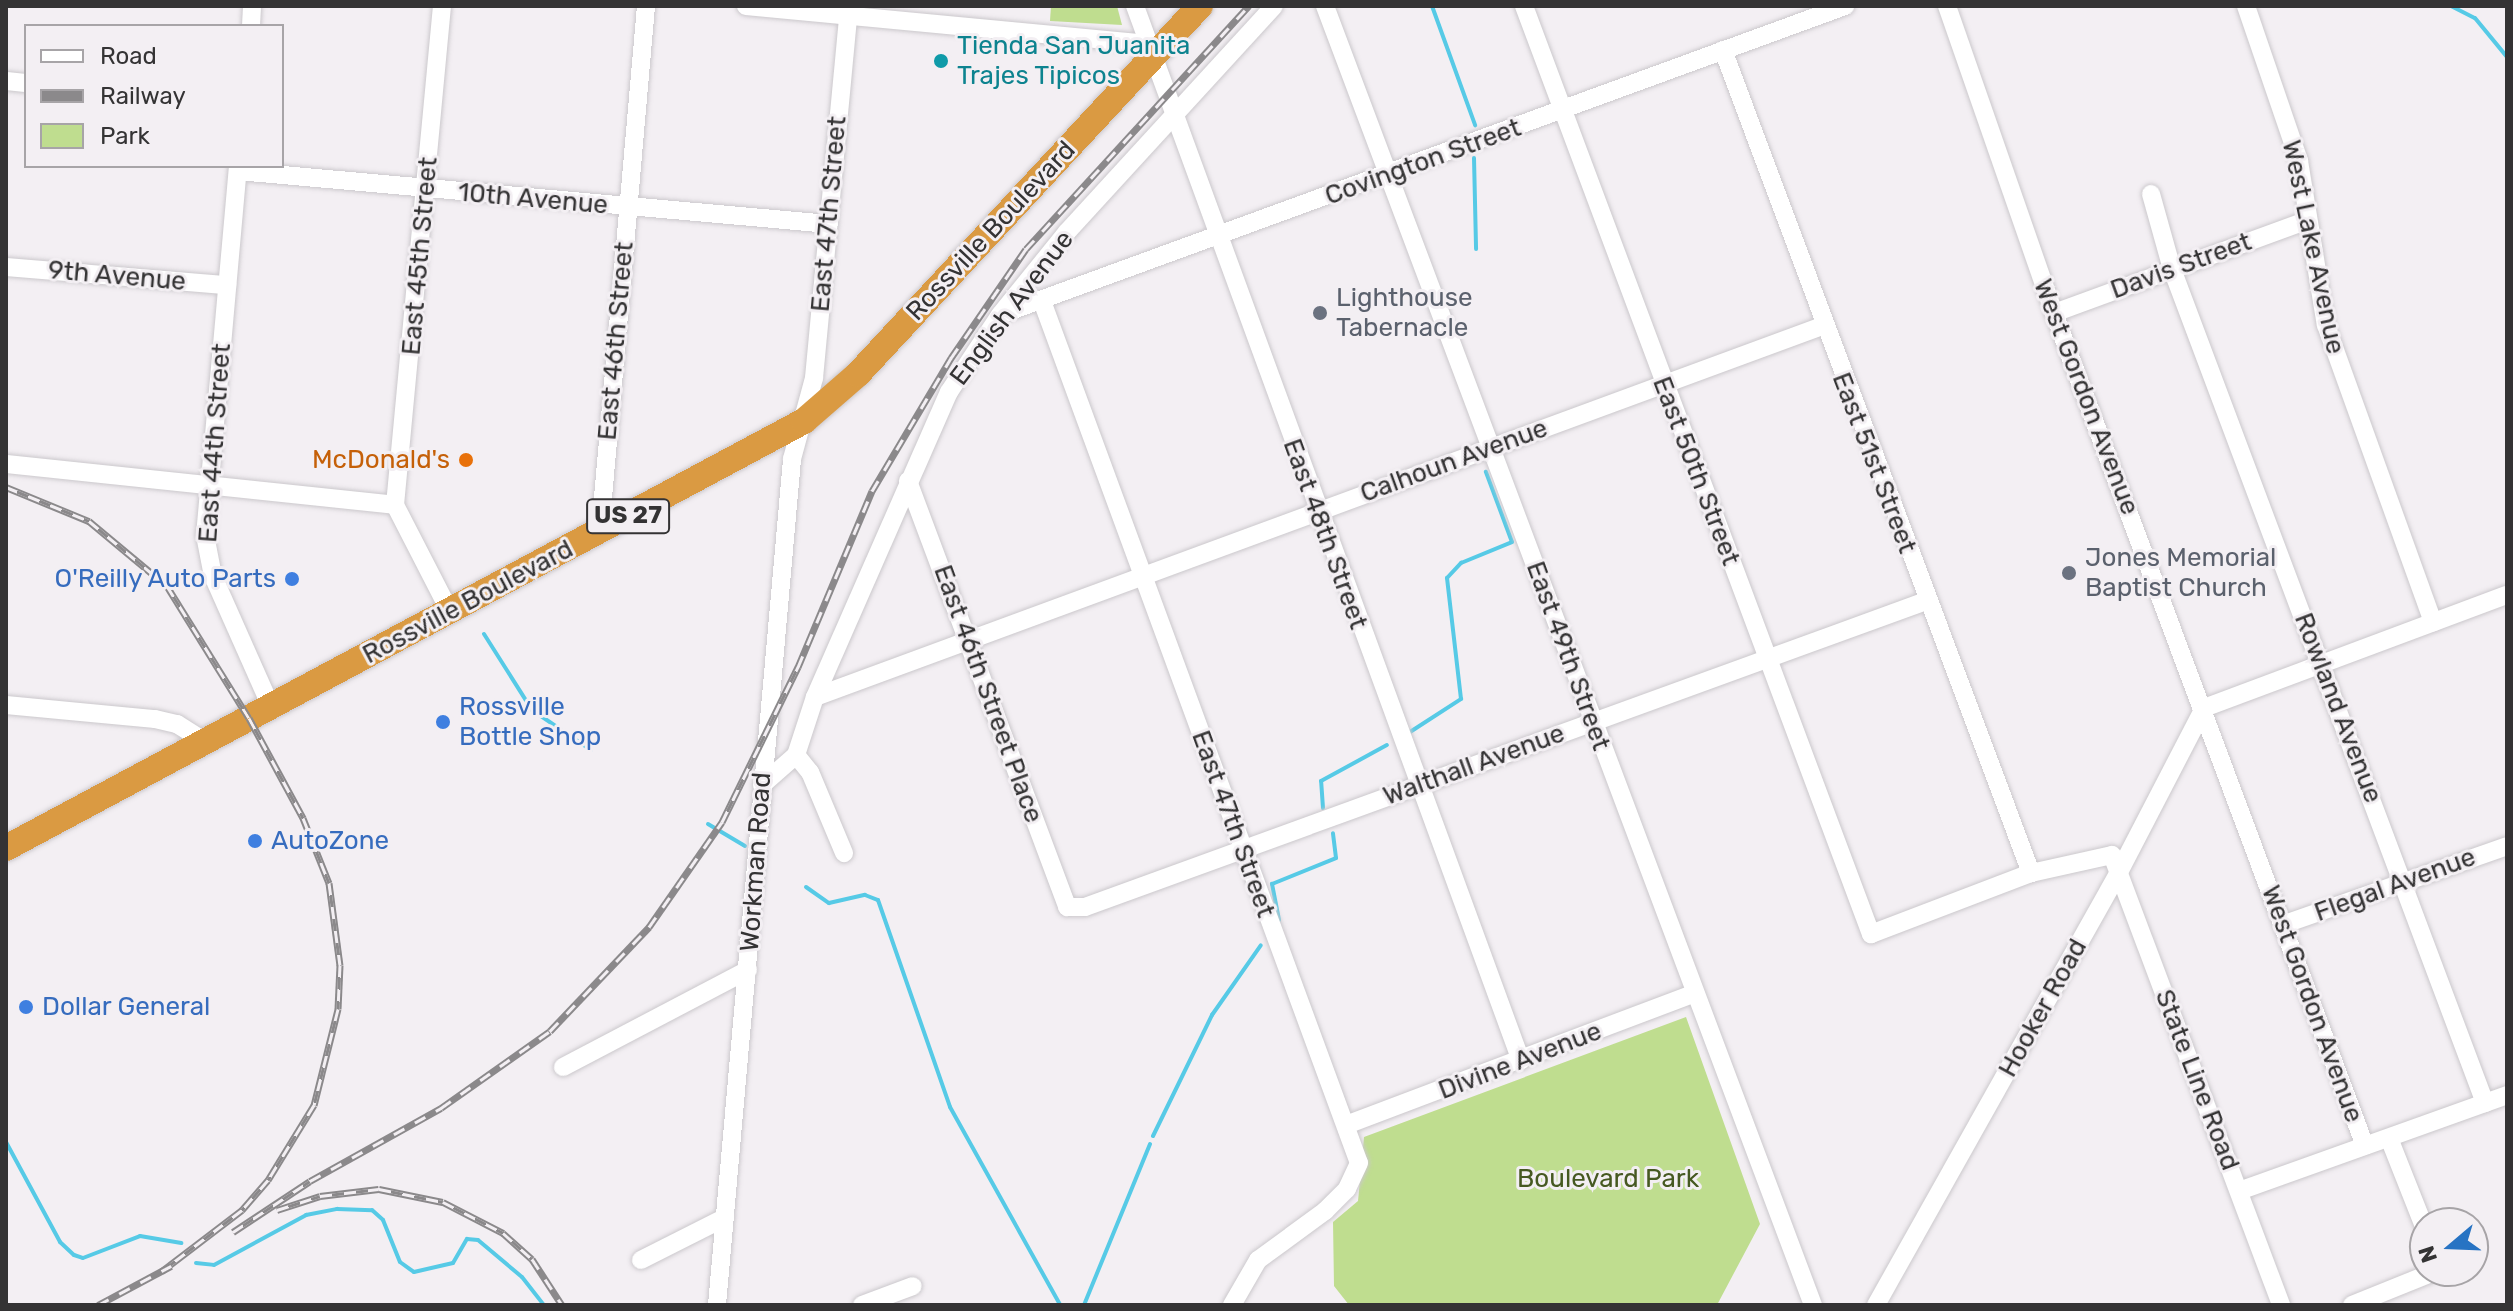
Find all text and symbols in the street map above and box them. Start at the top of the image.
legend [24,24,284,168]
place label: Tienda San Juanita Trajes Tipicos [957,30,1190,92]
text: Road [100,42,157,70]
marker: Tienda San Juanita Trajes Tipicos [932,52,950,70]
text: Railway [100,82,186,110]
street label: Covington Street [1321,112,1525,212]
street label: East 47th Street [805,115,853,313]
text: Park [100,122,150,150]
street label: Rossville Boulevard [900,135,1082,327]
street label: West Lake Avenue [2275,137,2351,357]
street label: East 45th Street [396,156,444,356]
street label: 10th Avenue [456,177,610,221]
street label: English Avenue [944,224,1080,392]
street label: Davis Street [2106,226,2256,306]
street label: East 46th Street [592,240,640,442]
street label: 9th Avenue [46,254,188,298]
street label: West Gordon Avenue [2027,275,2145,519]
place label: Lighthouse Tabernacle [1336,282,1472,344]
marker: Lighthouse Tabernacle [1311,304,1329,322]
street label: East 44th Street [192,342,238,544]
street label: East 51st Street [1825,368,1923,558]
street label: East 50th Street [1646,372,1746,570]
street label: Calhoun Avenue [1356,413,1552,509]
street label: East 48th Street [1276,435,1374,633]
place label: McDonald's [312,444,450,476]
marker: McDonald's [457,451,475,469]
road number: US 27 [586,496,670,536]
street label: Rossville Boulevard [357,533,579,671]
place label: Jones Memorial Baptist Church [2085,542,2276,604]
street label: East 49th Street [1519,557,1617,755]
street label: East 46th Street Place [927,561,1049,827]
place label: O'Reilly Auto Parts [53,563,276,595]
marker: Jones Memorial Baptist Church [2060,564,2078,582]
marker: O'Reilly Auto Parts [283,570,301,588]
street label: Rowland Avenue [2287,608,2389,808]
place label: Rossville Bottle Shop [459,691,601,752]
marker: Rossville Bottle Shop [434,713,452,731]
street label: Walthall Avenue [1379,718,1569,812]
street label: East 47th Street [1185,726,1281,922]
street label: Workman Road [734,771,778,953]
place label: AutoZone [271,825,389,857]
marker: AutoZone [246,832,264,850]
street label: Flegal Avenue [2310,841,2480,929]
street label: West Gordon Avenue [2255,881,2369,1127]
street label: Hooker Road [1992,933,2094,1083]
street label: State Line Road [2148,985,2246,1175]
place label: Dollar General [42,991,211,1023]
marker: Dollar General [17,998,35,1016]
street label: Divine Avenue [1434,1015,1606,1107]
park label: Boulevard Park [1517,1163,1699,1195]
north arrow [2409,1207,2489,1287]
text: N [2412,1242,2443,1266]

